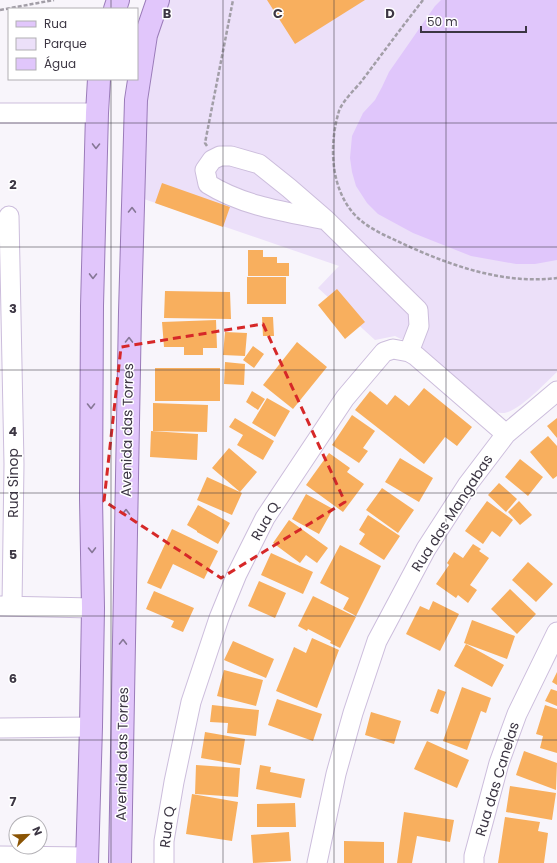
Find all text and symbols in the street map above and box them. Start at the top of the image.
text: B [163,4,172,23]
text: C [273,4,283,23]
text: D [385,4,395,23]
legend [8,8,138,80]
scale bar [421,8,526,34]
text: 50 m [427,13,458,30]
text: Rua [44,15,67,32]
text: Parque [44,35,87,52]
text: Água [44,55,76,72]
one-way arrow [92,143,100,149]
text: 2 [9,175,17,194]
one-way arrow [128,207,136,213]
one-way arrow [89,273,97,279]
text: 3 [9,299,17,318]
one-way arrow [125,337,133,343]
street label: Avenida das Torres [116,363,138,497]
one-way arrow [87,403,95,409]
text: 4 [9,422,18,441]
street label: Rua Sinop [3,448,23,518]
street label: Rua das Mangabas [406,450,498,576]
street label: Rua Q [246,498,284,544]
one-way arrow [122,509,130,515]
text: 5 [9,545,17,564]
one-way arrow [88,547,96,553]
one-way arrow [119,639,128,645]
text: 6 [9,669,17,688]
street label: Avenida das Torres [111,687,133,821]
street label: Rua das Canelas [470,719,524,839]
text: 7 [10,792,17,811]
street label: Rua Q [155,805,179,849]
north arrow [8,815,48,855]
text: N [28,824,46,838]

